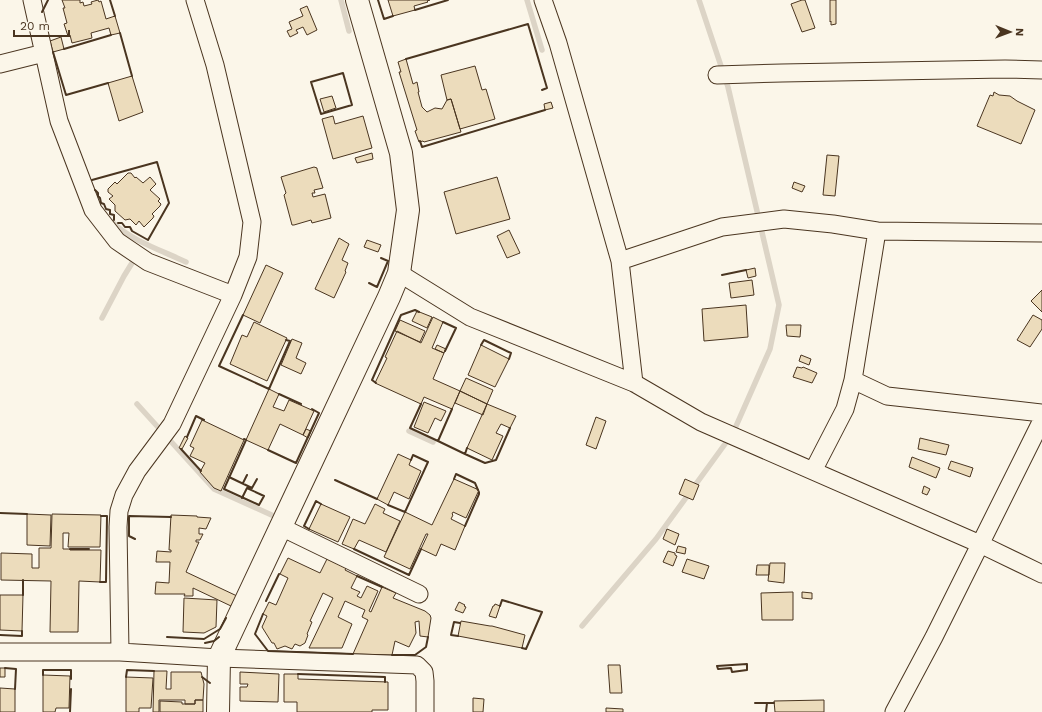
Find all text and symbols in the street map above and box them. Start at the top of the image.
scale bar [14,12,69,38]
north arrow [990,12,1030,52]
text: 20 m [20,19,50,33]
text: N [1013,28,1026,36]

